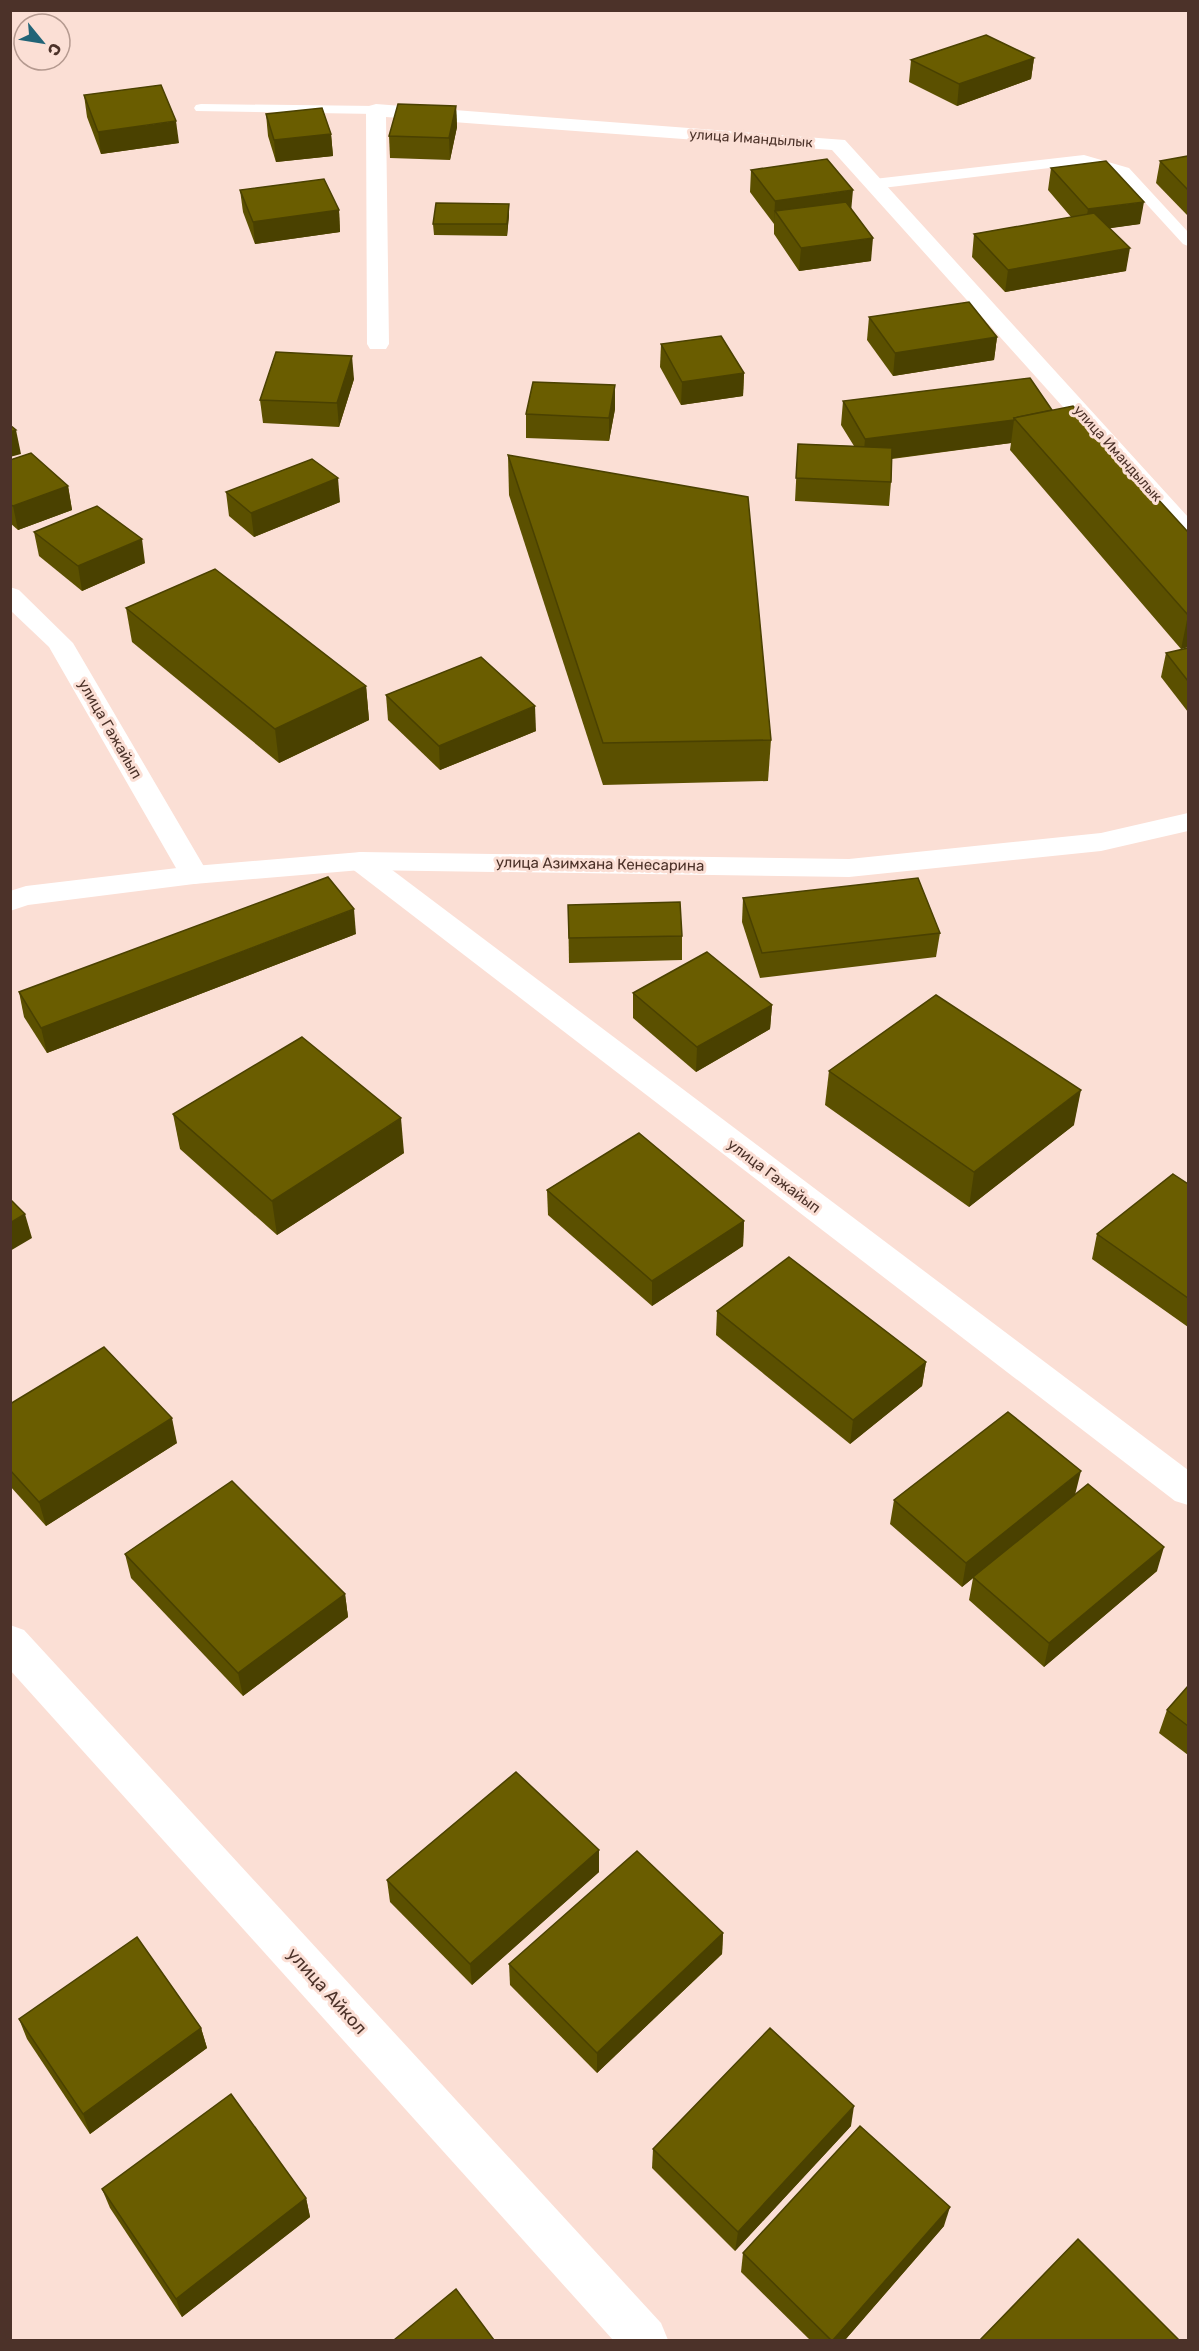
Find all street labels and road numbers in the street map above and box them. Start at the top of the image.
street label: улица Имандылык [689,126,814,151]
street label: улица Имандылык [1070,402,1166,505]
street label: улица Гажайып [74,676,146,782]
street label: улица Азимхана Кенесарина [496,853,704,875]
street label: улица Гажайып [724,1135,824,1217]
street label: улица Айкол [282,1943,372,2039]

